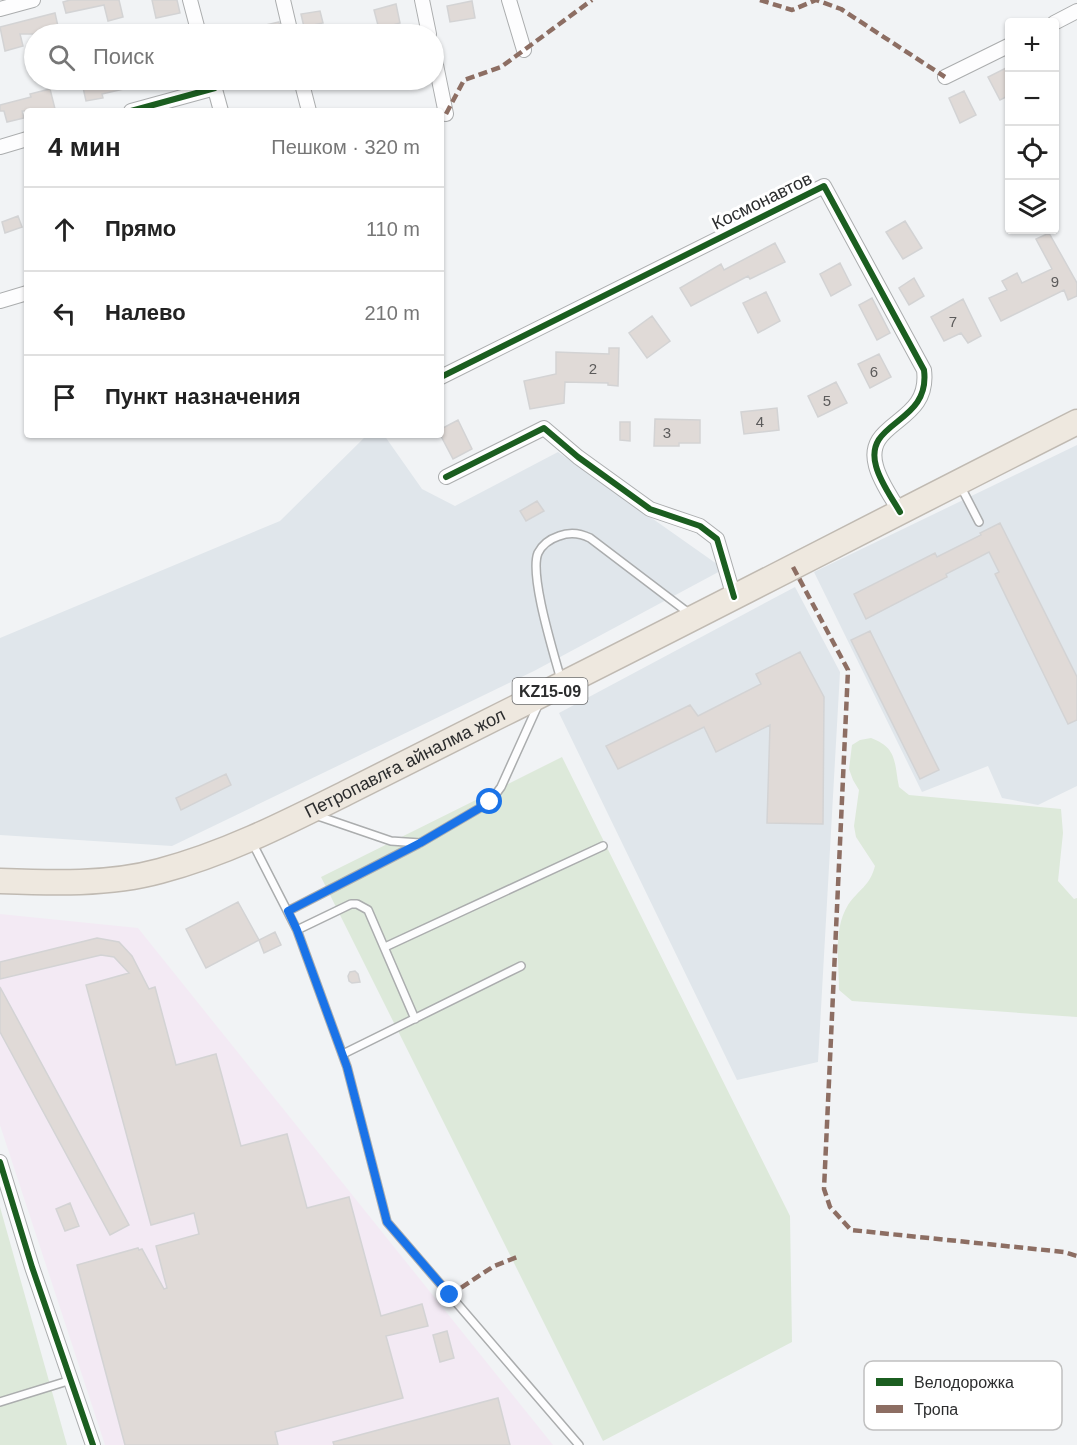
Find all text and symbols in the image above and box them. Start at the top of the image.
map controls [1005,18,1059,234]
button: + [1005,18,1059,72]
search box [24,24,444,90]
icon: search [45,41,78,74]
text: Поиск [93,44,154,69]
button: − [1005,72,1059,126]
button: locate [1005,126,1059,180]
text: 4 мин [48,132,121,162]
text: Пешком · 320 m [271,136,420,158]
street label: Космонавтов [709,168,815,234]
button: layers [1005,180,1059,234]
icon: ahead [48,213,81,246]
text: Прямо [105,216,176,241]
text: 110 m [366,218,420,240]
house number: 9 [1051,273,1059,290]
icon: left [48,297,81,330]
text: Налево [105,300,186,325]
text: 210 m [364,302,420,324]
house number: 7 [949,313,957,330]
house number: 2 [589,360,597,377]
house number: 6 [870,363,878,380]
icon: arrive [48,381,81,414]
text: Пункт назначения [105,384,301,409]
house number: 5 [823,392,831,409]
house number: 4 [756,413,764,430]
house number: 3 [663,424,671,441]
road number: KZ15-09 [512,678,588,704]
street label: Петропавлға айналма жол [301,705,509,822]
route start [476,788,502,814]
route end [436,1281,462,1307]
legend [864,1361,1062,1430]
text: Велодорожка [914,1374,1014,1391]
text: Тропа [914,1401,958,1418]

